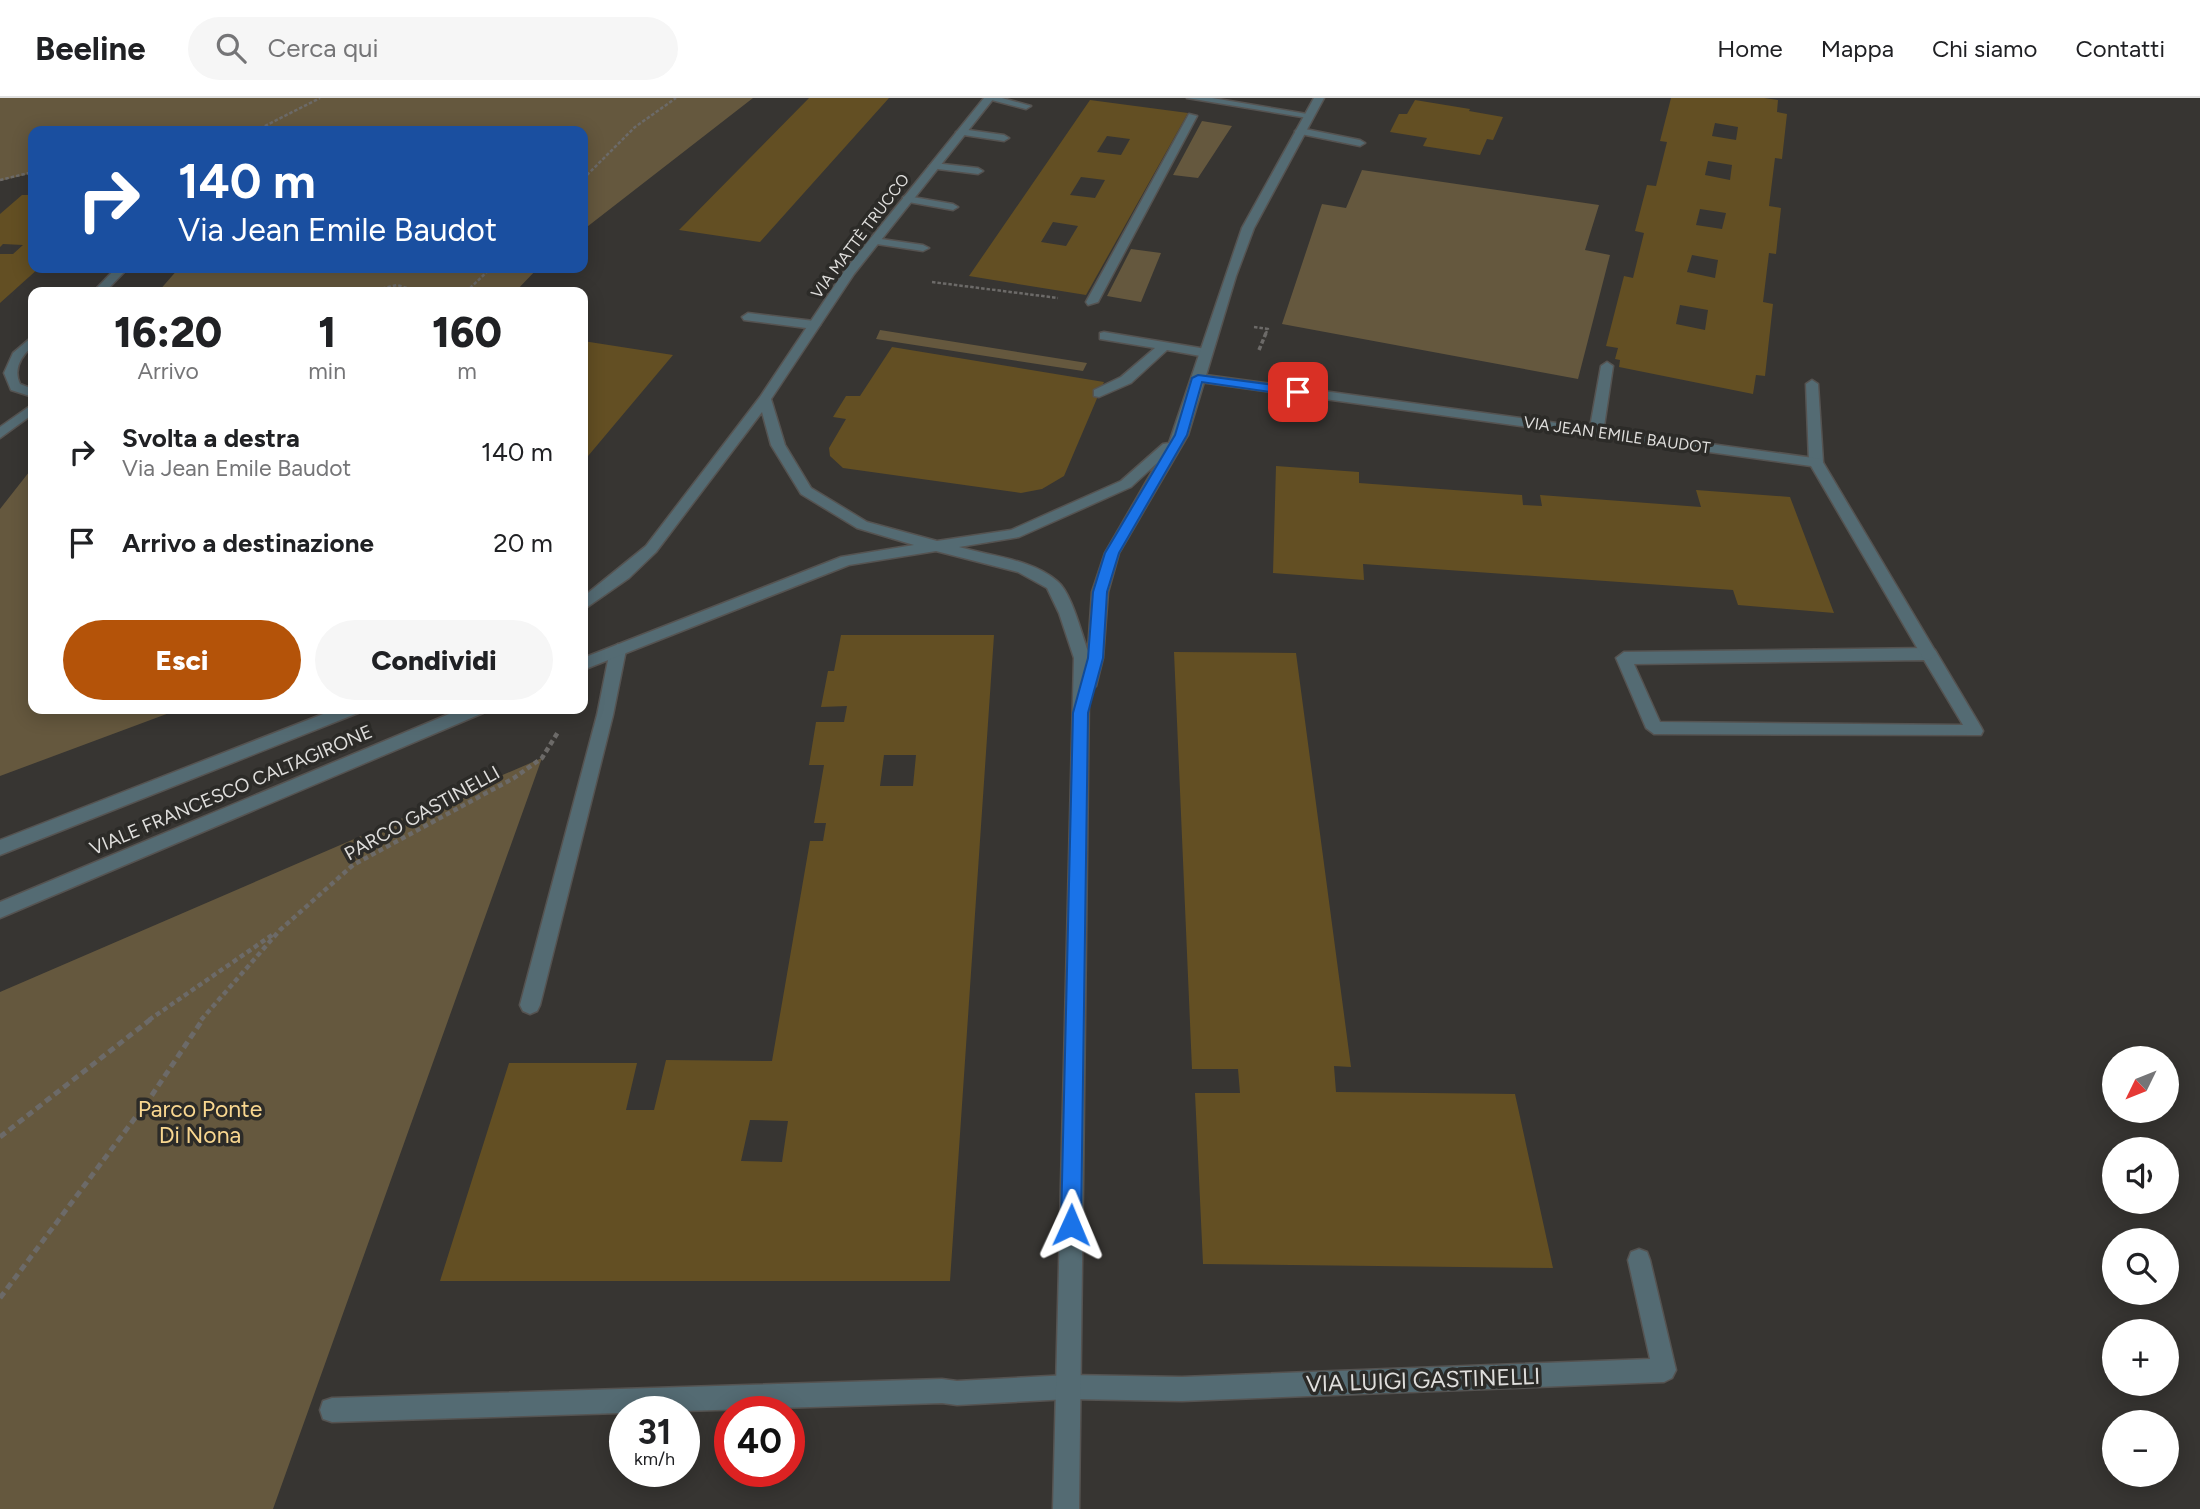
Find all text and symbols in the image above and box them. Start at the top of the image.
search box [188,17,678,80]
text: Beeline [35,29,146,68]
icon: search [212,29,250,67]
text: Cerca qui [268,32,379,64]
text: Home [1717,34,1783,63]
text: Mappa [1821,34,1894,63]
text: Chi siamo [1932,34,2037,63]
text: Contatti [2075,34,2165,63]
text: 140 m [178,151,316,210]
icon: right [63,154,154,245]
street label: VIA MATTÈ TRUCCO [807,170,913,302]
text: Via Jean Emile Baudot [178,211,497,249]
text: 16:20 [114,307,222,358]
text: 1 [318,307,336,358]
text: 160 [432,307,502,358]
text: Arrivo [137,357,199,385]
text: min [308,357,346,385]
text: m [457,357,477,385]
pin [1268,362,1328,422]
icon: arrive [1279,373,1317,411]
street label: VIA JEAN EMILE BAUDOT [1522,412,1712,458]
text: Svolta a destra [122,422,300,454]
icon: right [63,433,101,471]
text: 140 m [481,436,553,468]
text: Via Jean Emile Baudot [122,454,351,482]
icon: arrive [63,524,101,562]
text: Arrivo a destinazione [122,527,374,559]
text: 20 m [493,527,553,559]
button: Esci [63,620,301,700]
button: Condividi [315,620,553,700]
street label: VIALE FRANCESCO CALTAGIRONE [86,720,376,860]
street label: PARCO GASTINELLI [340,761,504,865]
north arrow [2102,1046,2179,1124]
map controls [2102,1046,2179,1487]
park label: Parco Ponte Di Nona [138,1095,262,1149]
button: sound [2102,1137,2179,1214]
position arrow [1034,1188,1108,1262]
button: search [2102,1228,2179,1305]
button: + [2102,1319,2179,1396]
street label: VIA LUIGI GASTINELLI [1305,1362,1541,1398]
speed limit sign: 40 [714,1396,805,1487]
button: − [2102,1410,2179,1487]
text: 31 [637,1411,672,1453]
text: km/h [634,1448,675,1470]

